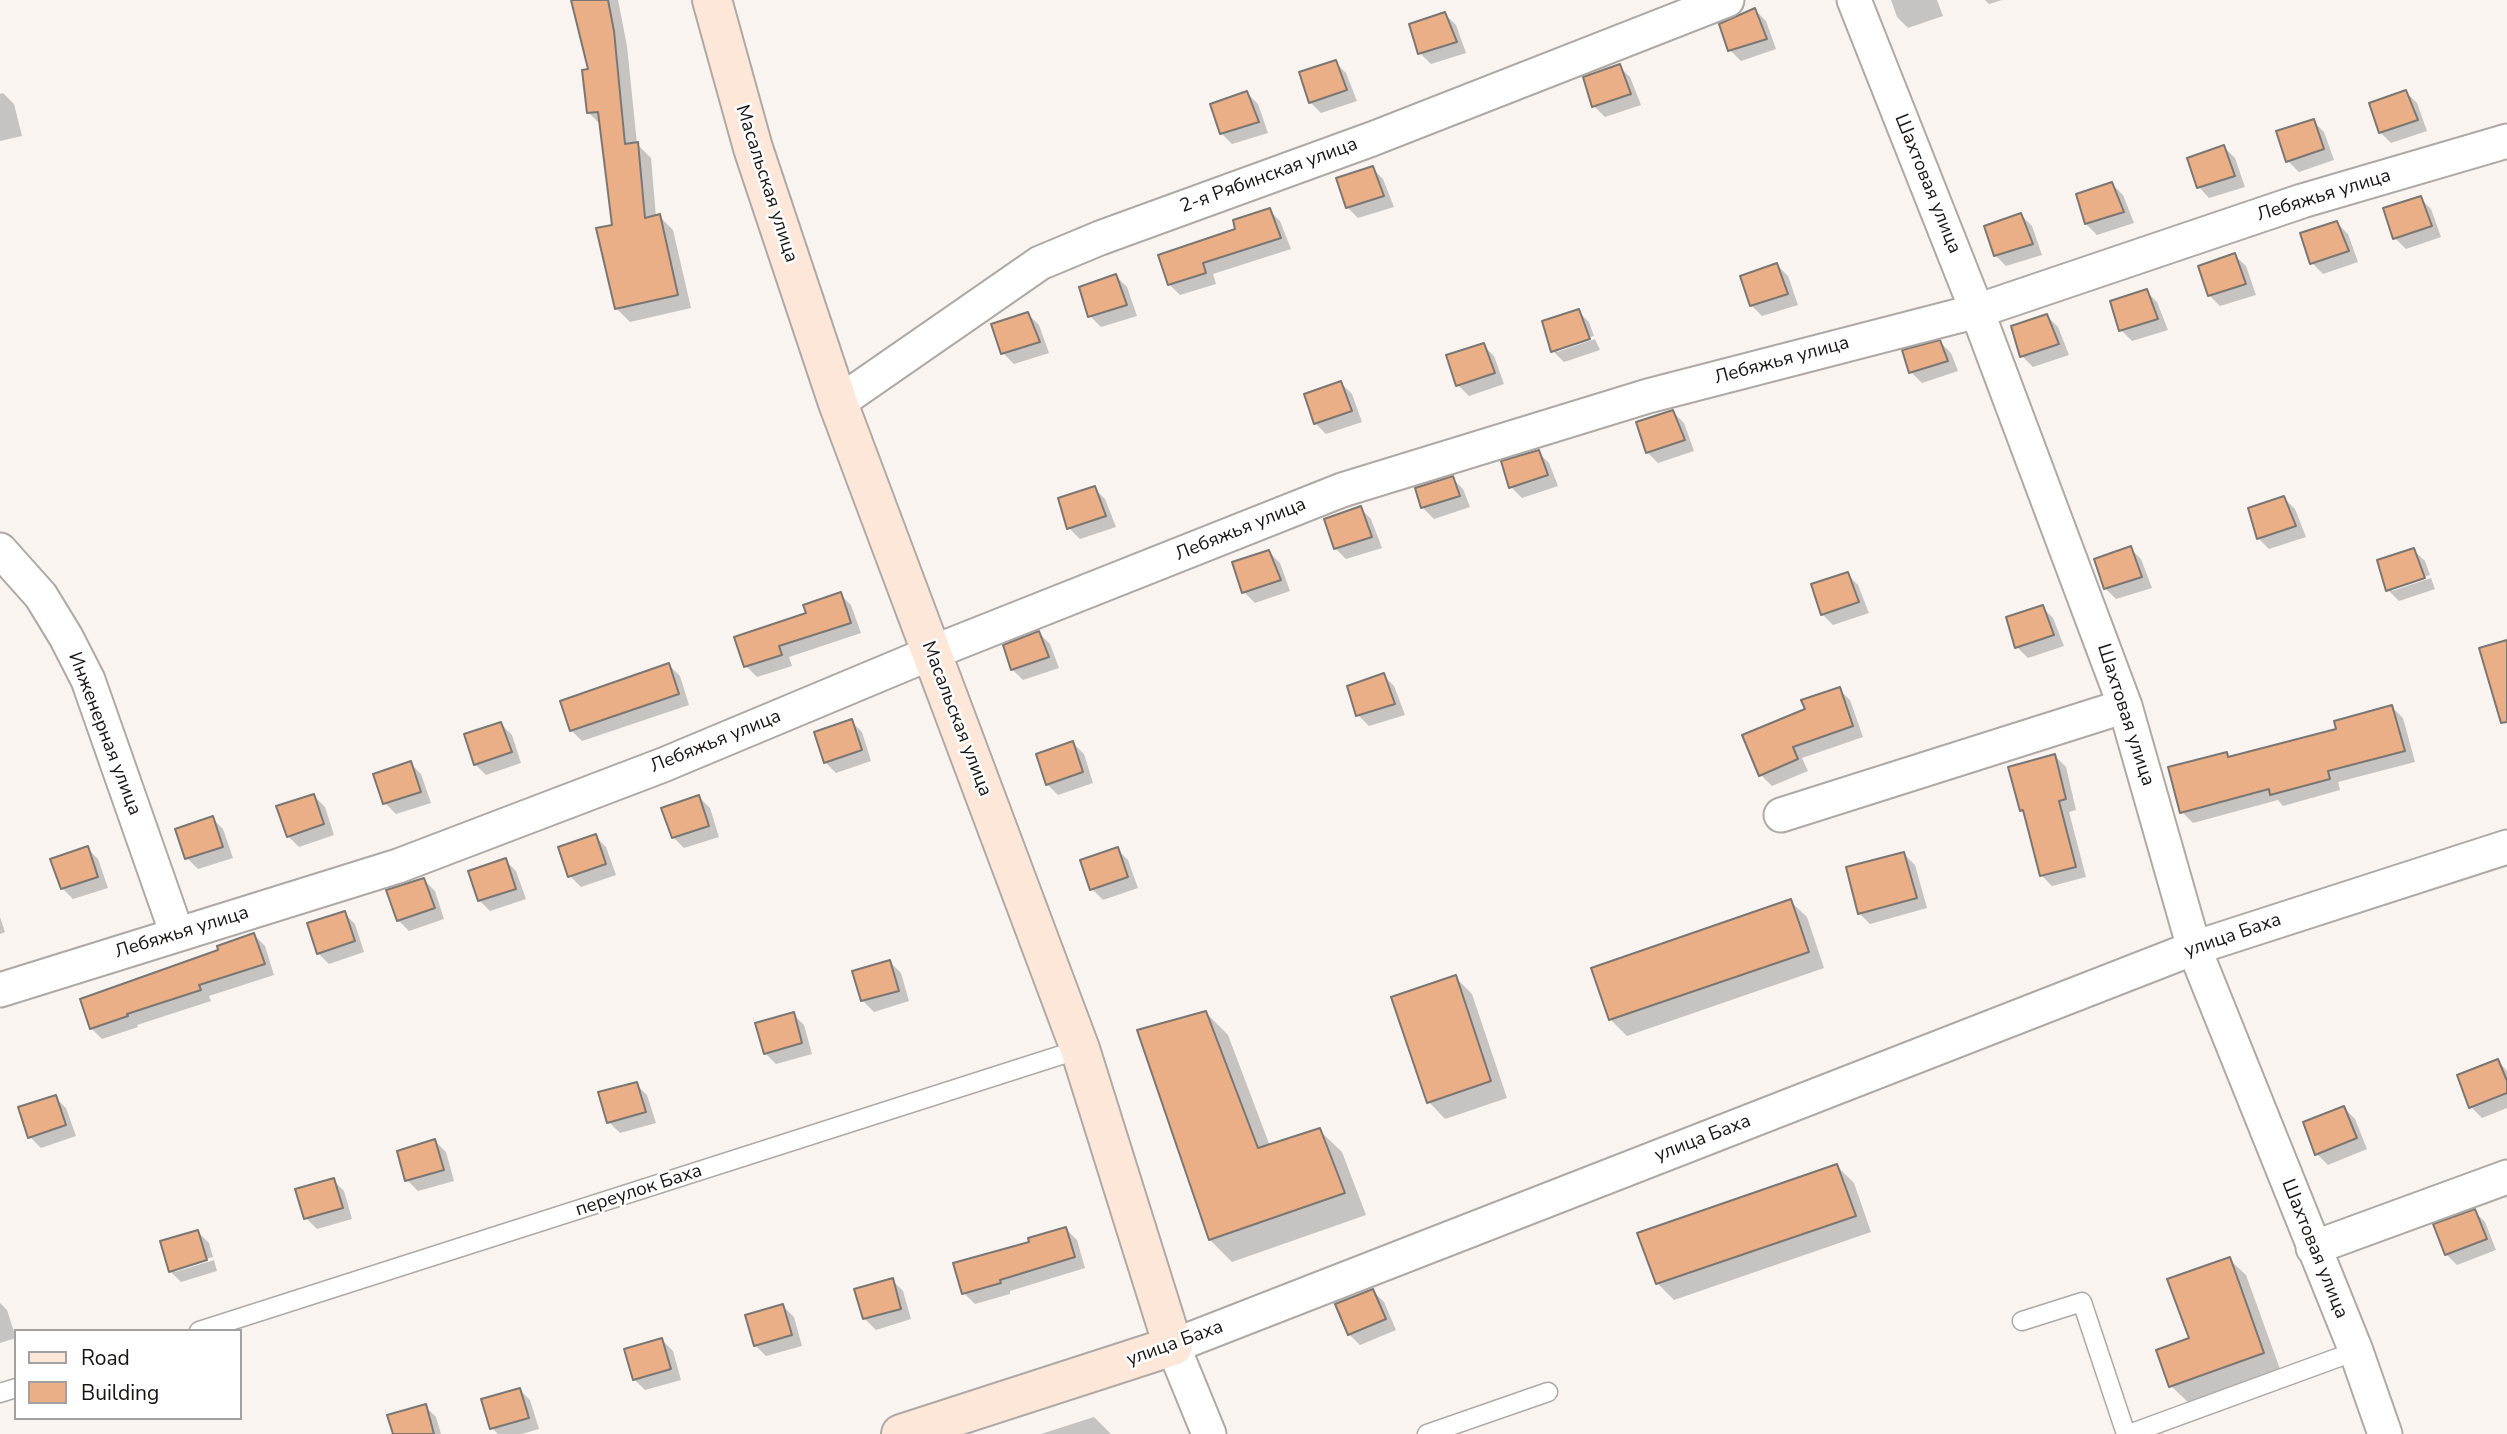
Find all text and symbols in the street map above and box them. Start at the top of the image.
street label: Масальская улица [730,102,802,266]
street label: Шахтовая улица [1889,111,1965,257]
street label: 2-я Рябинская улица [1177,133,1361,219]
street label: Лебяжья улица [2254,165,2394,227]
street label: Лебяжья улица [1712,332,1852,390]
street label: Лебяжья улица [1172,493,1310,567]
street label: Масальская улица [916,638,996,800]
street label: Шахтовая улица [2091,641,2159,789]
street label: Инженерная улица [62,649,146,819]
street label: Лебяжья улица [647,705,785,779]
street label: Лебяжья улица [112,902,252,964]
street label: улица Баха [2182,909,2284,963]
street label: улица Баха [1652,1110,1754,1168]
street label: переулок Баха [573,1160,705,1222]
street label: Шахтовая улица [2276,1176,2352,1322]
street label: улица Баха [1124,1316,1226,1372]
legend [14,1329,242,1420]
text: Road [81,1344,130,1372]
text: Building [81,1379,159,1407]

